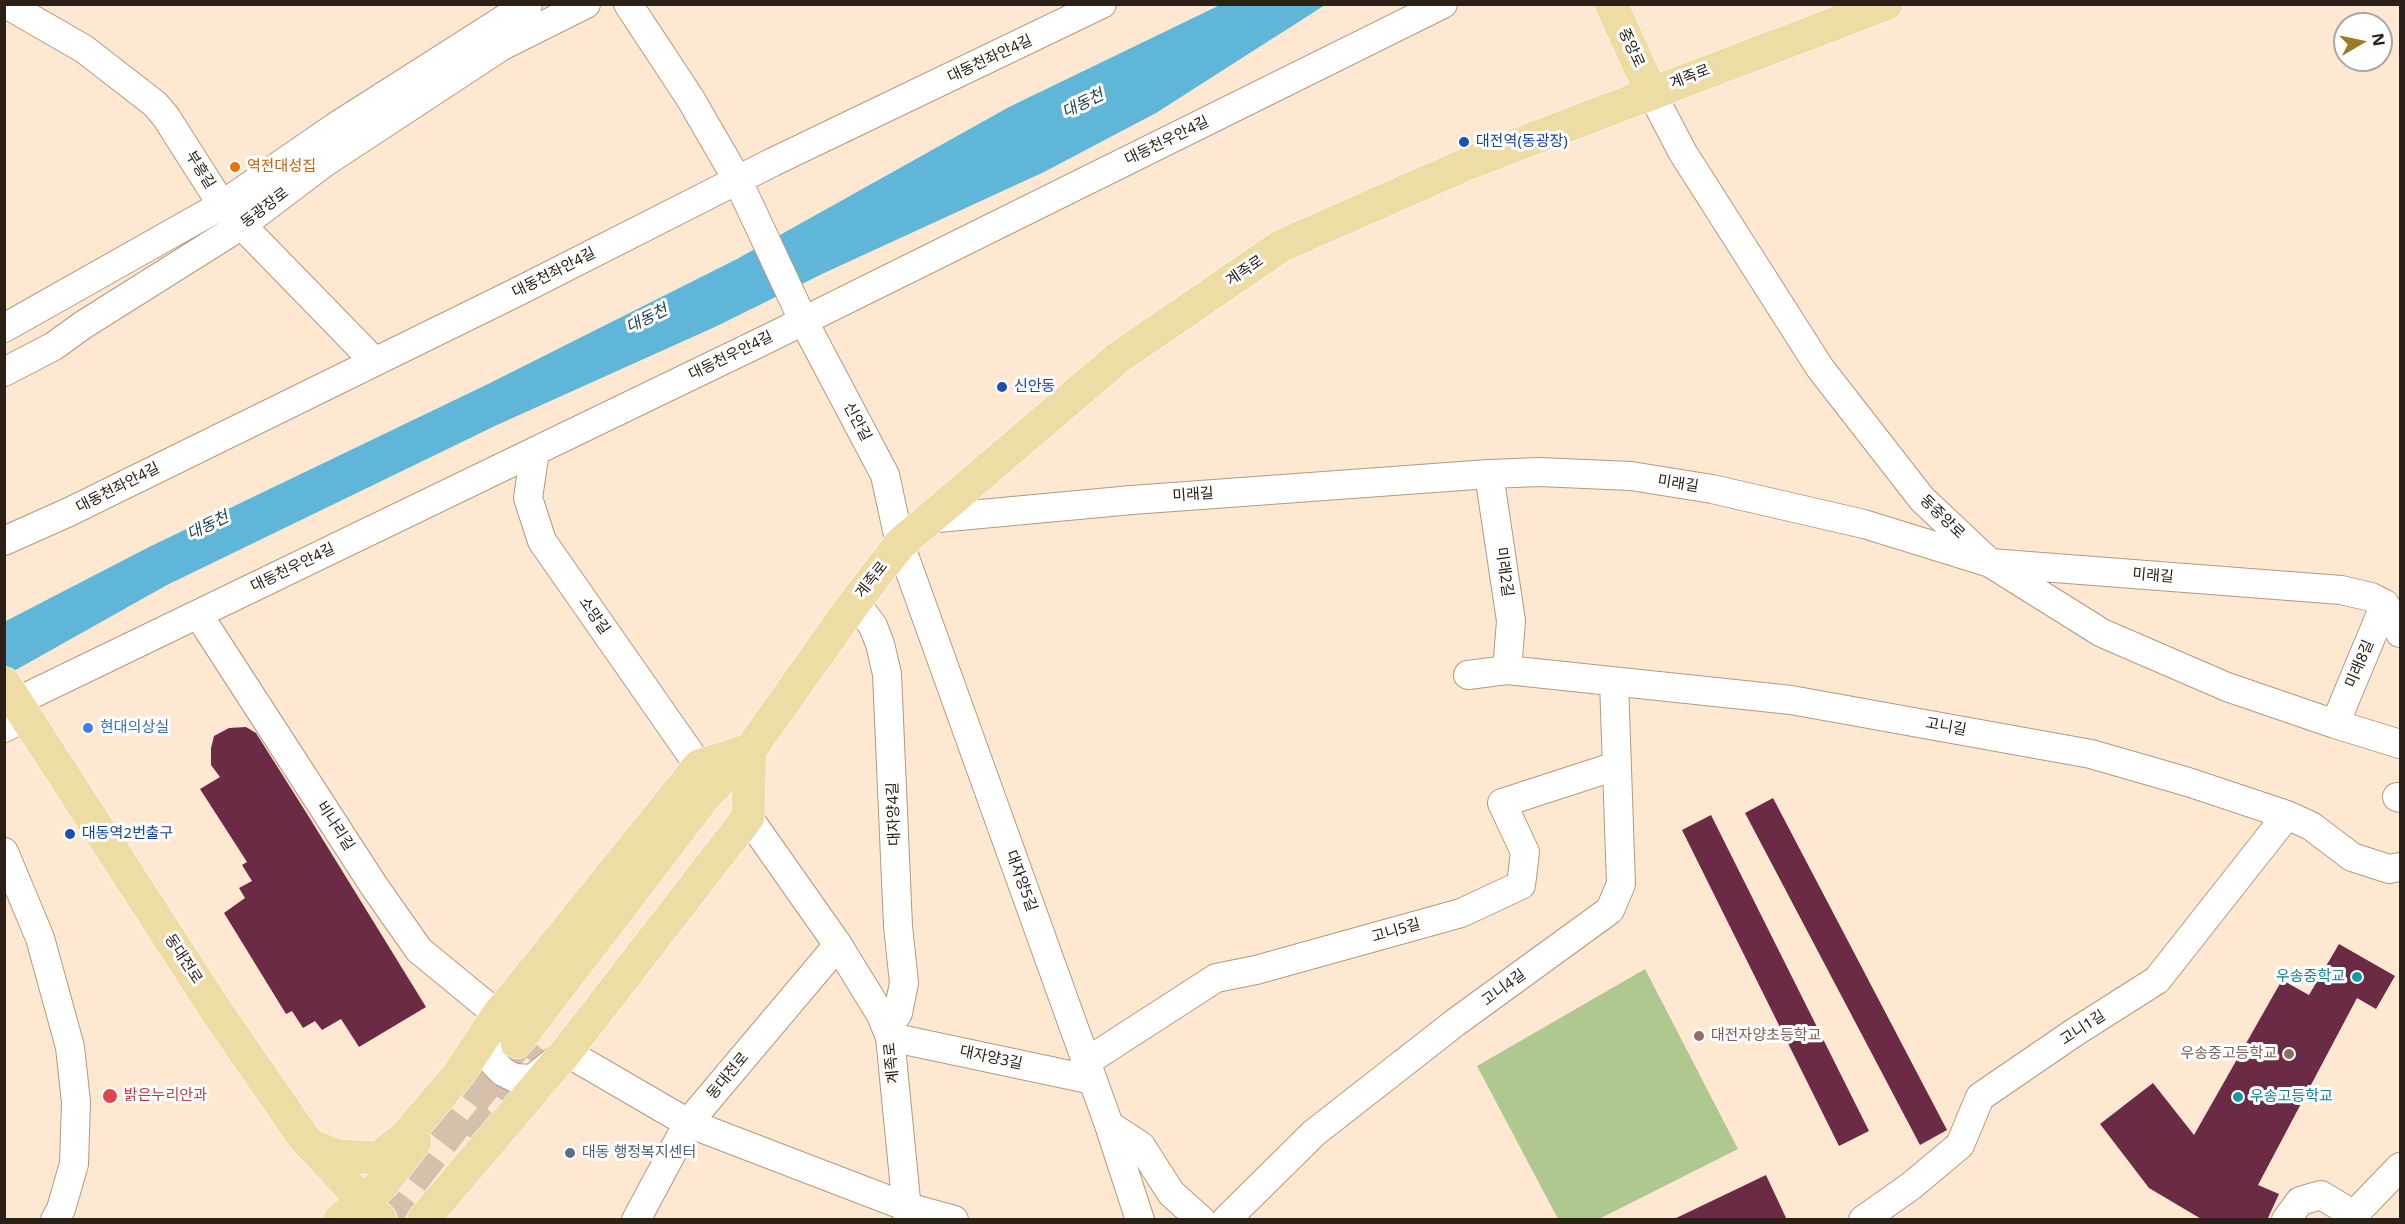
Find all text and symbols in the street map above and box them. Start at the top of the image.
north arrow [2333,12,2393,72]
street label: 중앙로 [1614,25,1648,71]
text: N [2367,31,2391,48]
street label: 대동천좌안4길 [945,32,1035,86]
street label: 계족로 [1667,61,1713,93]
water label: 대동천 [1059,86,1107,122]
street label: 대동천우안4길 [1122,113,1212,169]
place label: 대전역(동광장) [1476,133,1568,151]
marker: 대전역(동광장) [1457,135,1471,149]
street label: 부흥길 [181,148,219,192]
place label: 역전대성집 [247,158,316,176]
marker: 역전대성집 [228,160,242,174]
street label: 동광장로 [238,184,292,232]
street label: 대동천좌안4길 [509,244,599,302]
street label: 계족로 [1223,252,1267,290]
water label: 대동천 [623,301,671,337]
street label: 대동천우안4길 [686,328,776,384]
place label: 신안동 [1014,378,1055,396]
marker: 신안동 [995,380,1009,394]
street label: 신안길 [839,399,875,445]
street label: 대동천좌안4길 [73,459,163,517]
street label: 미래길 [1656,472,1700,496]
street label: 미래길 [1172,485,1214,505]
street label: 동중앙로 [1916,491,1968,543]
water label: 대동천 [184,508,232,544]
street label: 대동천우안4길 [248,540,338,596]
street label: 미래2길 [1492,546,1516,598]
street label: 계족로 [852,558,892,602]
street label: 미래길 [2132,565,2174,587]
street label: 소망길 [575,594,613,638]
street label: 미래8길 [2342,637,2378,691]
street label: 고니길 [1924,715,1968,739]
place label: 현대의상실 [100,719,169,737]
marker: 현대의상실 [81,721,95,735]
street label: 대자양4길 [884,782,904,846]
street label: 비나리길 [312,798,358,854]
place label: 대동역2번출구 [82,825,173,843]
marker: 대동역2번출구 [63,827,77,841]
street label: 대자양5길 [1002,848,1040,914]
street label: 고니5길 [1369,915,1423,947]
street label: 동대전로 [160,931,206,987]
street label: 고니4길 [1478,966,1530,1010]
place label: 우송중학교 [2276,968,2345,986]
marker: 우송중학교 [2350,970,2364,984]
street label: 고니1길 [2057,1007,2109,1049]
place label: 대전자양초등학교 [1711,1027,1821,1045]
marker: 대전자양초등학교 [1692,1029,1706,1043]
street label: 계족로 [881,1041,903,1085]
street label: 대자양3길 [958,1043,1024,1073]
place label: 우송중고등학교 [2180,1045,2277,1063]
marker: 우송중고등학교 [2282,1047,2296,1061]
street label: 동대전로 [703,1049,753,1103]
marker: 밝은누리안과 [101,1087,119,1105]
place label: 밝은누리안과 [124,1087,207,1105]
place label: 우송고등학교 [2250,1088,2333,1106]
marker: 우송고등학교 [2231,1090,2245,1104]
place label: 대동 행정복지센터 [582,1144,696,1162]
marker: 대동 행정복지센터 [563,1146,577,1160]

